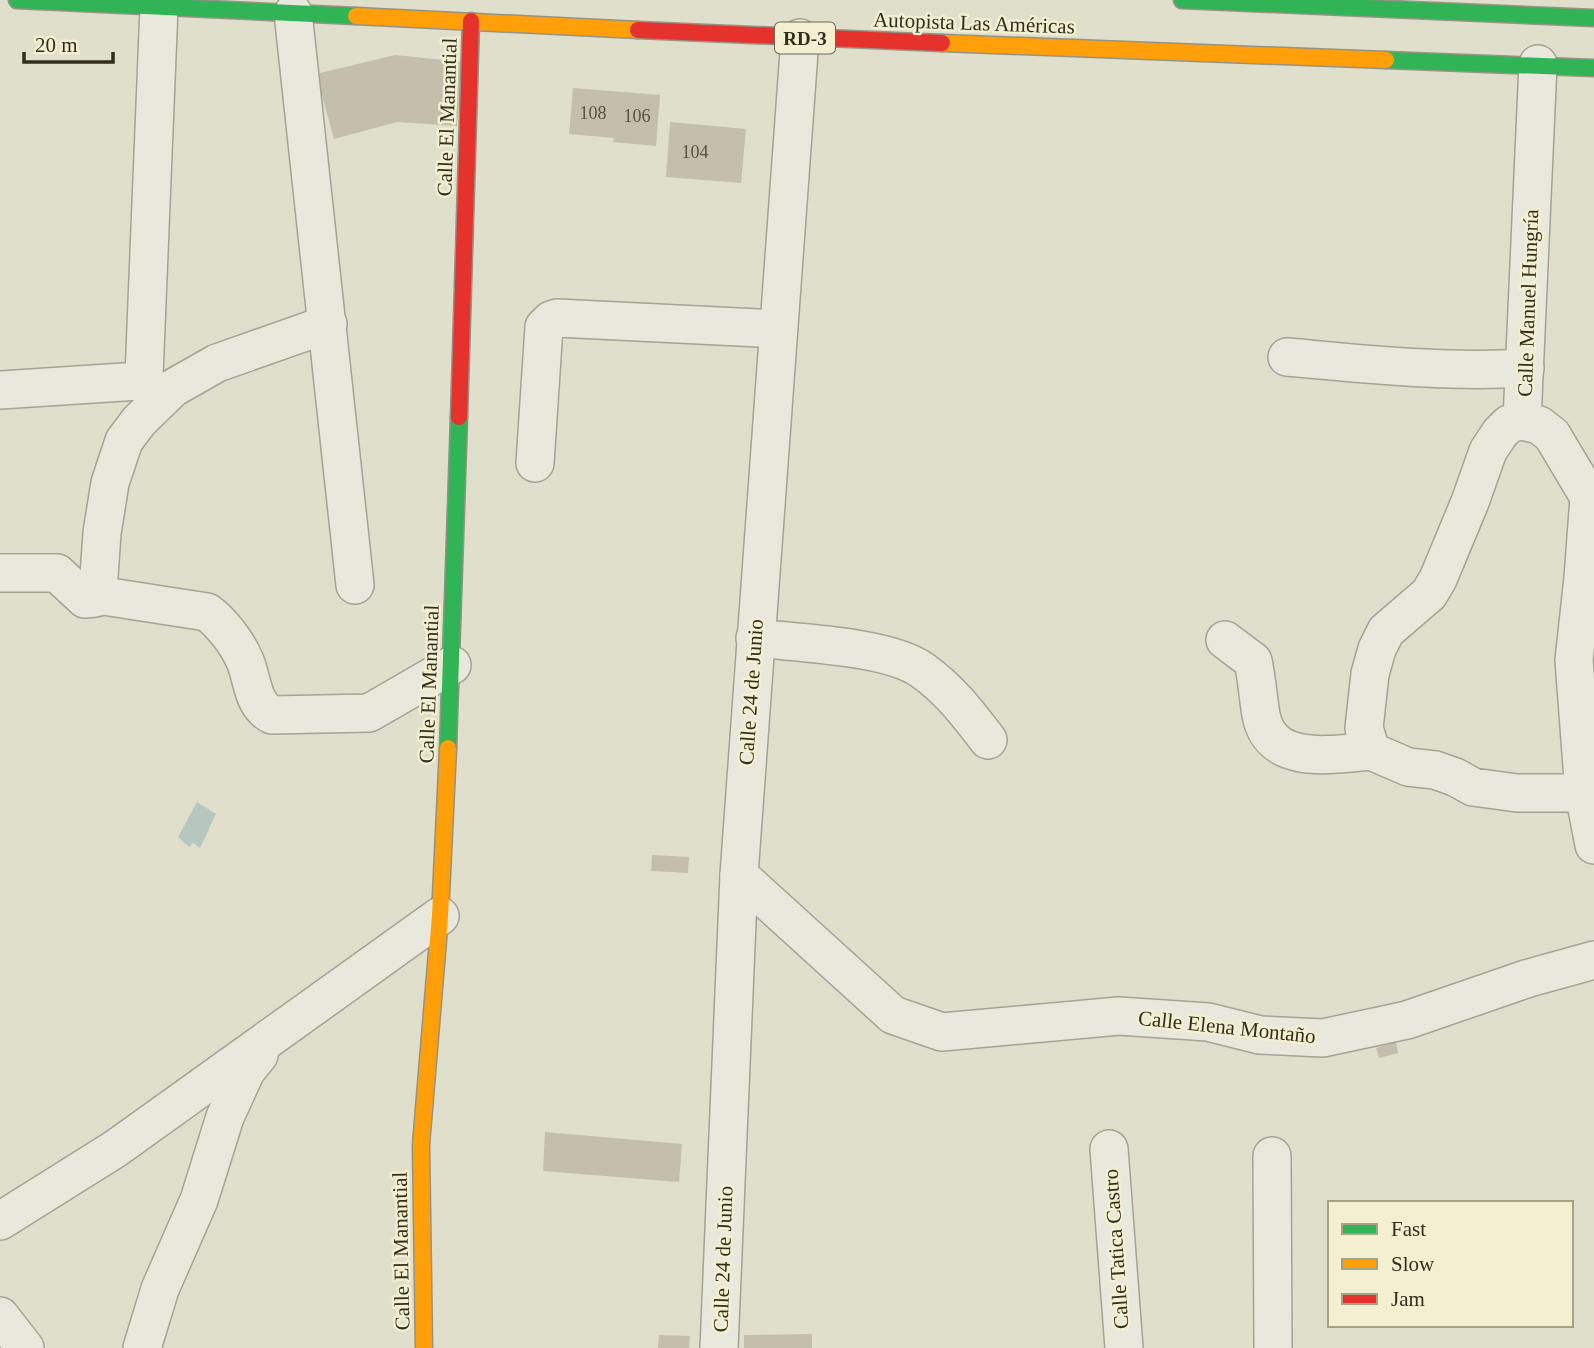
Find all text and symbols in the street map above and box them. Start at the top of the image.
street label: Autopista Las Américas [873,7,1075,39]
scale bar [24,21,114,65]
road number: RD-3 [775,22,835,54]
text: 20 m [35,33,78,57]
street label: Calle El Manantial [432,37,462,197]
house number: 108 [580,103,607,123]
house number: 106 [624,106,651,126]
house number: 104 [682,142,709,162]
street label: Calle Manuel Hungría [1513,208,1543,397]
street label: Calle El Manantial [414,604,444,764]
street label: Calle 24 de Junio [734,618,768,766]
street label: Calle Elena Montaño [1137,1006,1317,1048]
street label: Calle Tatica Castro [1098,1168,1134,1330]
street label: Calle El Manantial [388,1171,414,1331]
street label: Calle 24 de Junio [708,1185,738,1333]
legend [1328,1201,1573,1327]
text: Fast [1391,1217,1426,1241]
text: Slow [1391,1252,1435,1276]
text: Jam [1391,1287,1425,1311]

